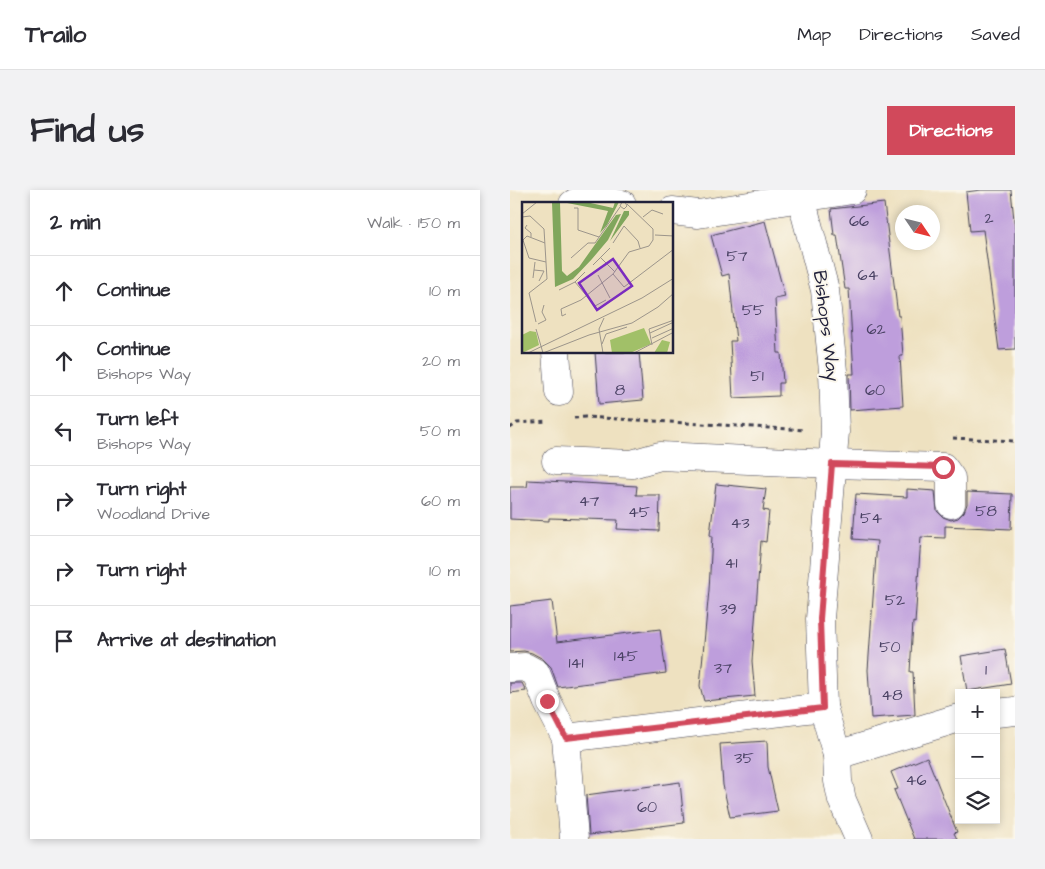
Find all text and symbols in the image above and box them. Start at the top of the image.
text: Trailo [25,18,86,52]
text: Map [797,22,831,47]
text: Directions [859,22,943,47]
text: Saved [971,22,1020,47]
text: Find us [30,106,144,155]
button: Directions [887,106,1015,155]
inset map [522,202,674,354]
north arrow [895,205,940,250]
house number: 2 [984,207,994,229]
text: 2 min [50,208,100,237]
house number: 66 [849,210,869,232]
text: Walk · 150 m [367,212,460,234]
house number: 57 [726,245,748,267]
house number: 64 [858,264,879,286]
street label: Bishops Way [805,269,846,384]
icon: ahead [50,277,78,305]
text: Continue [97,277,171,304]
text: 10 m [429,280,460,302]
house number: 55 [742,299,765,321]
house number: 62 [866,318,886,340]
text: Continue [97,336,171,363]
icon: ahead [50,347,78,375]
text: 20 m [422,350,460,372]
text: Bishops Way [97,363,191,385]
house number: 51 [750,365,764,387]
house number: 8 [615,379,625,401]
house number: 60 [865,379,885,401]
text: Turn left [97,406,178,433]
icon: left [50,417,78,445]
text: 50 m [420,420,460,442]
text: Bishops Way [97,433,191,455]
route start [932,456,955,479]
text: Turn right [97,476,186,503]
icon: right [50,487,78,515]
text: 60 m [421,490,460,512]
house number: 47 [579,490,600,512]
house number: 58 [975,500,997,522]
house number: 45 [628,501,651,523]
text: Woodland Drive [97,503,210,525]
house number: 54 [860,507,882,529]
house number: 43 [730,512,750,534]
house number: 41 [725,552,737,574]
icon: right [50,557,78,585]
text: Turn right [97,557,186,584]
text: 10 m [429,560,460,582]
house number: 52 [885,589,905,611]
house number: 39 [719,598,737,620]
icon: arrive [50,627,78,655]
text: Arrive at destination [97,627,276,654]
house number: 50 [879,636,901,658]
house number: 145 [614,645,639,667]
house number: 141 [569,652,583,674]
house number: 37 [714,657,732,679]
house number: 1 [985,659,987,681]
house number: 48 [881,684,903,706]
map controls [955,689,1000,824]
button: + [955,689,1000,734]
route end [536,690,559,713]
button: − [955,734,1000,779]
house number: 35 [734,747,754,769]
house number: 46 [906,769,926,791]
button: layers [955,779,1000,824]
house number: 60 [637,796,657,818]

